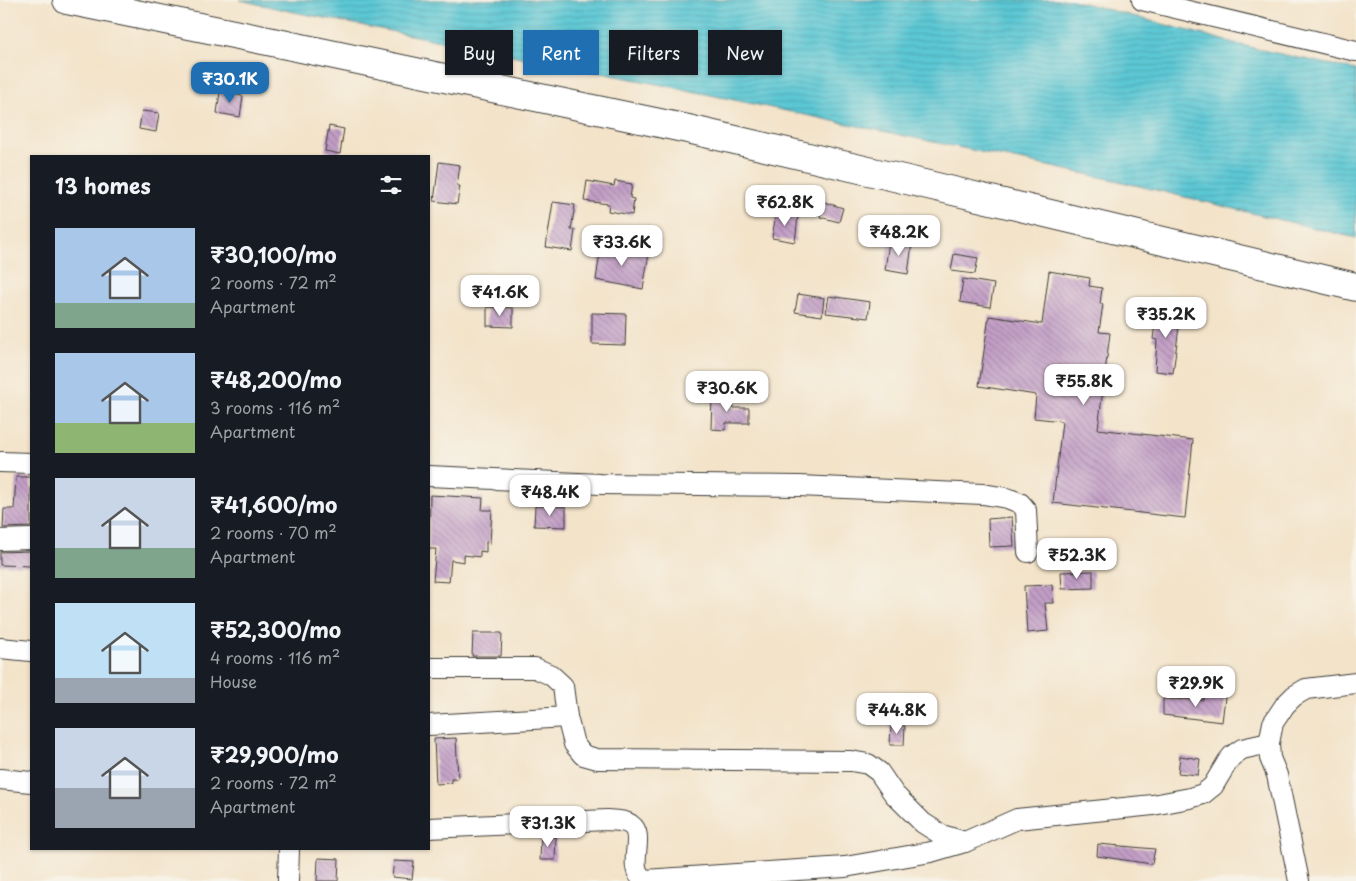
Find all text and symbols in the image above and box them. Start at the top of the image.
chip: Buy [445,30,513,75]
chip: Rent [523,30,599,75]
chip: Filters [609,30,698,75]
chip: New [708,30,782,75]
pin: ₹30.1K [189,62,271,104]
text: ₹30.1K [202,66,258,90]
text: 13 homes [55,169,151,201]
icon: filters [377,171,405,199]
pin: ₹62.8K [744,184,826,227]
text: ₹62.8K [756,189,814,213]
pin: ₹48.2K [858,214,940,257]
text: ₹48.2K [869,219,929,243]
pin: ₹33.6K [581,224,663,267]
text: ₹33.6K [593,229,651,253]
text: ₹30,100/mo [210,238,337,270]
icon: home [95,248,155,308]
text: 2 rooms · 72 m² [210,270,337,294]
pin: ₹41.6K [459,274,541,317]
text: ₹41.6K [471,279,529,303]
text: Apartment [210,294,295,318]
pin: ₹35.2K [1125,296,1207,339]
text: ₹35.2K [1136,301,1196,325]
text: ₹48,200/mo [210,363,342,395]
pin: ₹55.8K [1043,364,1125,406]
text: ₹55.8K [1055,368,1113,392]
pin: ₹30.6K [686,370,768,413]
icon: home [95,373,155,433]
text: ₹30.6K [696,375,758,399]
text: 3 rooms · 116 m² [210,395,340,419]
text: Apartment [210,419,295,443]
pin: ₹48.4K [509,474,591,517]
text: ₹48.4K [521,479,579,503]
text: ₹41,600/mo [210,488,337,520]
icon: home [95,498,155,558]
text: 2 rooms · 70 m² [210,520,337,544]
pin: ₹52.3K [1036,538,1118,580]
text: ₹52.3K [1048,542,1106,566]
text: Apartment [210,544,295,568]
text: ₹52,300/mo [210,613,341,645]
icon: home [95,623,155,683]
text: 4 rooms · 116 m² [210,645,340,669]
pin: ₹29.9K [1155,666,1237,708]
text: House [210,669,257,693]
text: ₹29.9K [1168,670,1224,694]
pin: ₹44.8K [856,692,938,735]
text: ₹44.8K [867,697,927,721]
text: ₹29,900/mo [210,738,339,770]
icon: home [95,748,155,808]
text: 2 rooms · 72 m² [210,770,337,794]
text: Apartment [210,794,295,818]
pin: ₹31.3K [507,806,589,848]
text: ₹31.3K [520,810,576,834]

